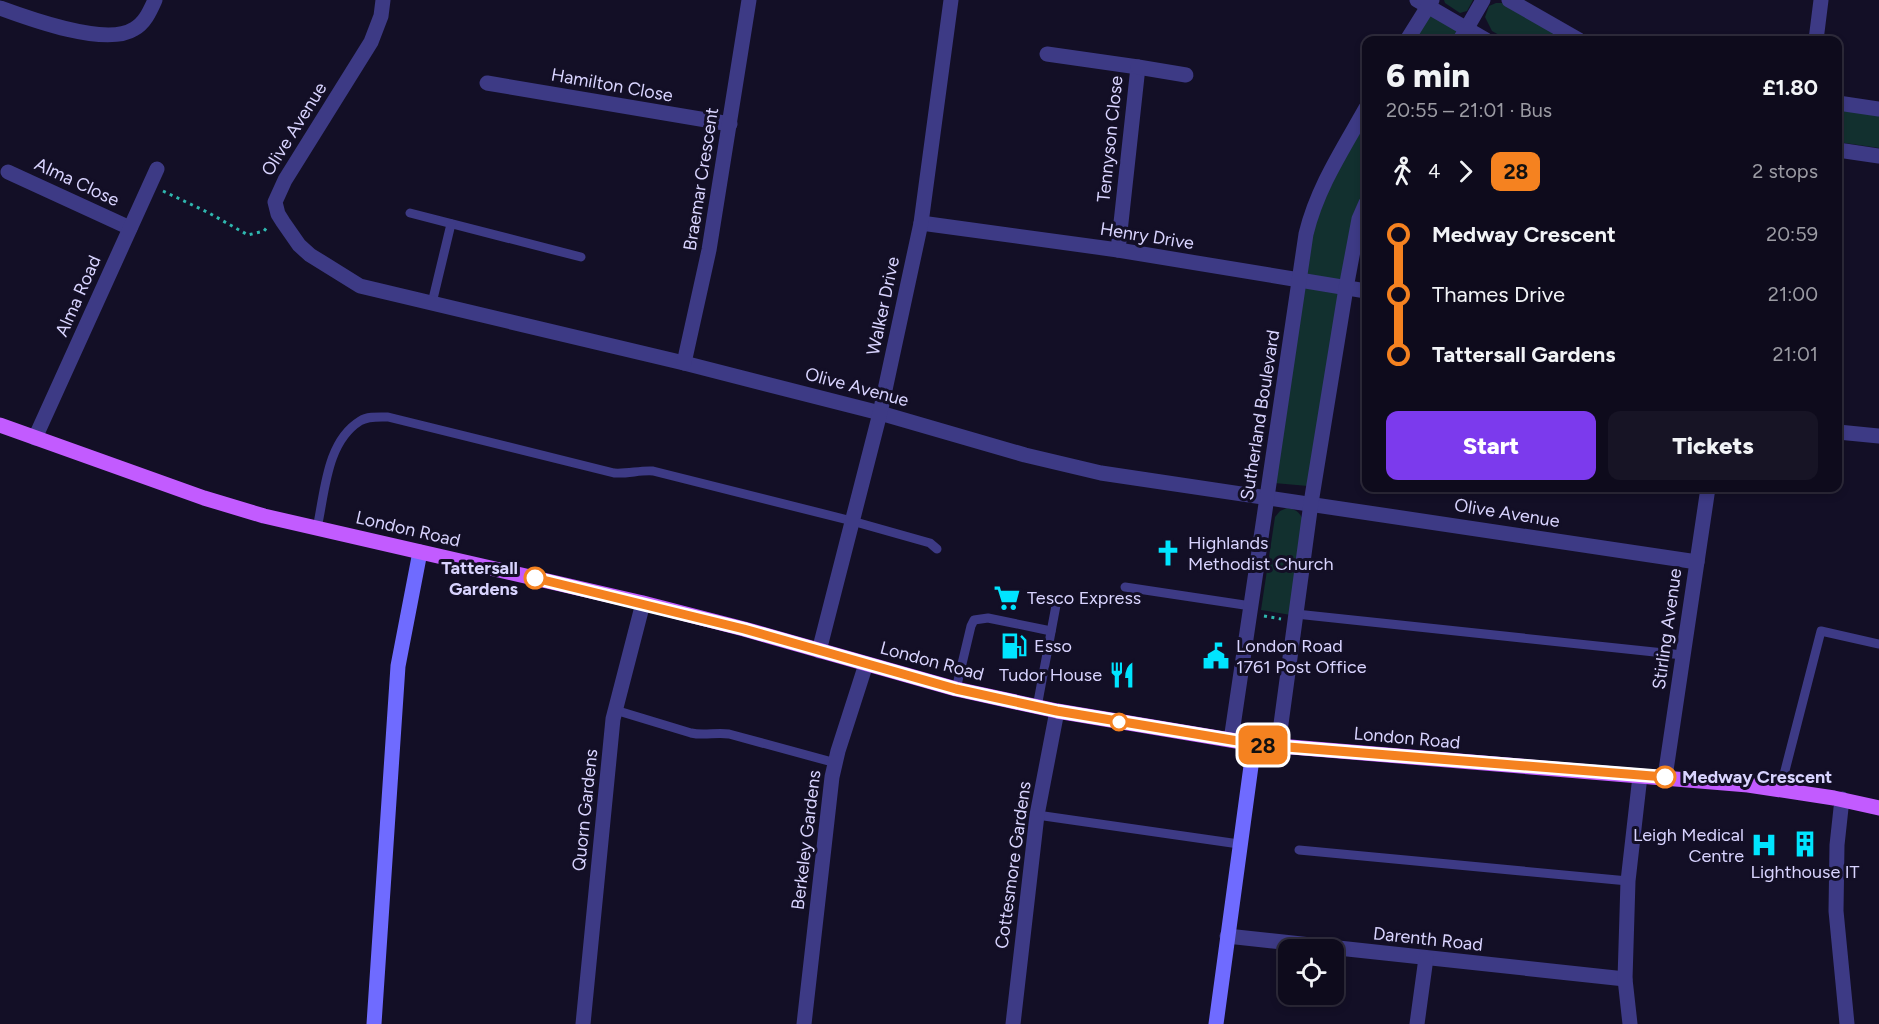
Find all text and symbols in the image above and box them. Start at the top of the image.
text: 6 min [1386,56,1470,95]
street label: Hamilton Close [549,63,675,107]
text: £1.80 [1762,74,1818,101]
street label: Tennyson Close [1092,75,1128,203]
street label: Olive Avenue [256,78,332,180]
text: 20:55 – 21:01 · Bus [1386,98,1552,122]
street label: Braemar Crescent [679,106,723,252]
street label: Alma Close [31,153,123,211]
icon: walk [1386,155,1419,188]
icon: forward [1449,155,1482,188]
text: 4 [1428,159,1440,183]
text: 28 [1503,159,1528,184]
text: 2 stops [1752,159,1818,183]
street label: Henry Drive [1098,218,1196,254]
text: Medway Crescent [1432,221,1616,248]
text: 20:59 [1766,222,1818,246]
street label: Alma Road [50,252,106,340]
street label: Walker Drive [862,255,904,357]
text: Thames Drive [1432,281,1565,308]
text: 21:00 [1768,282,1818,306]
street label: Sutherland Boulevard [1236,328,1284,502]
text: Tattersall Gardens [1432,341,1616,368]
text: 21:01 [1772,342,1818,366]
street label: Olive Avenue [803,363,911,411]
button: Start [1386,411,1596,480]
button: Tickets [1608,411,1818,480]
street label: Olive Avenue [1453,494,1561,532]
street label: London Road [354,506,462,552]
place label: Highlands Methodist Church [1188,532,1334,575]
church icon: Highlands Methodist Church [1153,538,1183,568]
place label: Tattersall Gardens [441,557,519,600]
marker: Tattersall Gardens [524,567,546,589]
street label: Stirling Avenue [1648,567,1686,691]
supermarket icon: Tesco Express [992,583,1022,613]
place label: Tesco Express [1027,587,1141,609]
fuel station icon: Esso [999,631,1029,661]
place label: Esso [1034,635,1072,657]
place label: London Road 1761 Post Office [1236,635,1367,678]
street label: London Road [878,637,986,685]
public building icon: London Road 1761 Post Office [1201,641,1231,671]
restaurant icon: Tudor House [1107,660,1137,690]
place label: Tudor House [999,664,1102,686]
unlabelled marker [1110,713,1128,731]
street label: London Road [1353,722,1461,754]
line badge: 28 [1236,726,1290,764]
text: 28 [1250,733,1276,758]
street label: Quorn Gardens [568,748,602,872]
marker: Medway Crescent [1654,766,1676,788]
place label: Medway Crescent [1682,766,1832,788]
street label: Berkeley Gardens [787,769,825,911]
street label: Cottesmore Gardens [990,780,1036,950]
place label: Leigh Medical Centre [1633,824,1744,867]
building icon: Lighthouse IT [1790,829,1820,859]
hospital icon: Leigh Medical Centre [1749,830,1779,860]
place label: Lighthouse IT [1751,861,1860,883]
street label: Darenth Road [1372,922,1484,956]
map controls [1278,939,1344,1005]
button: locate [1278,939,1344,1005]

